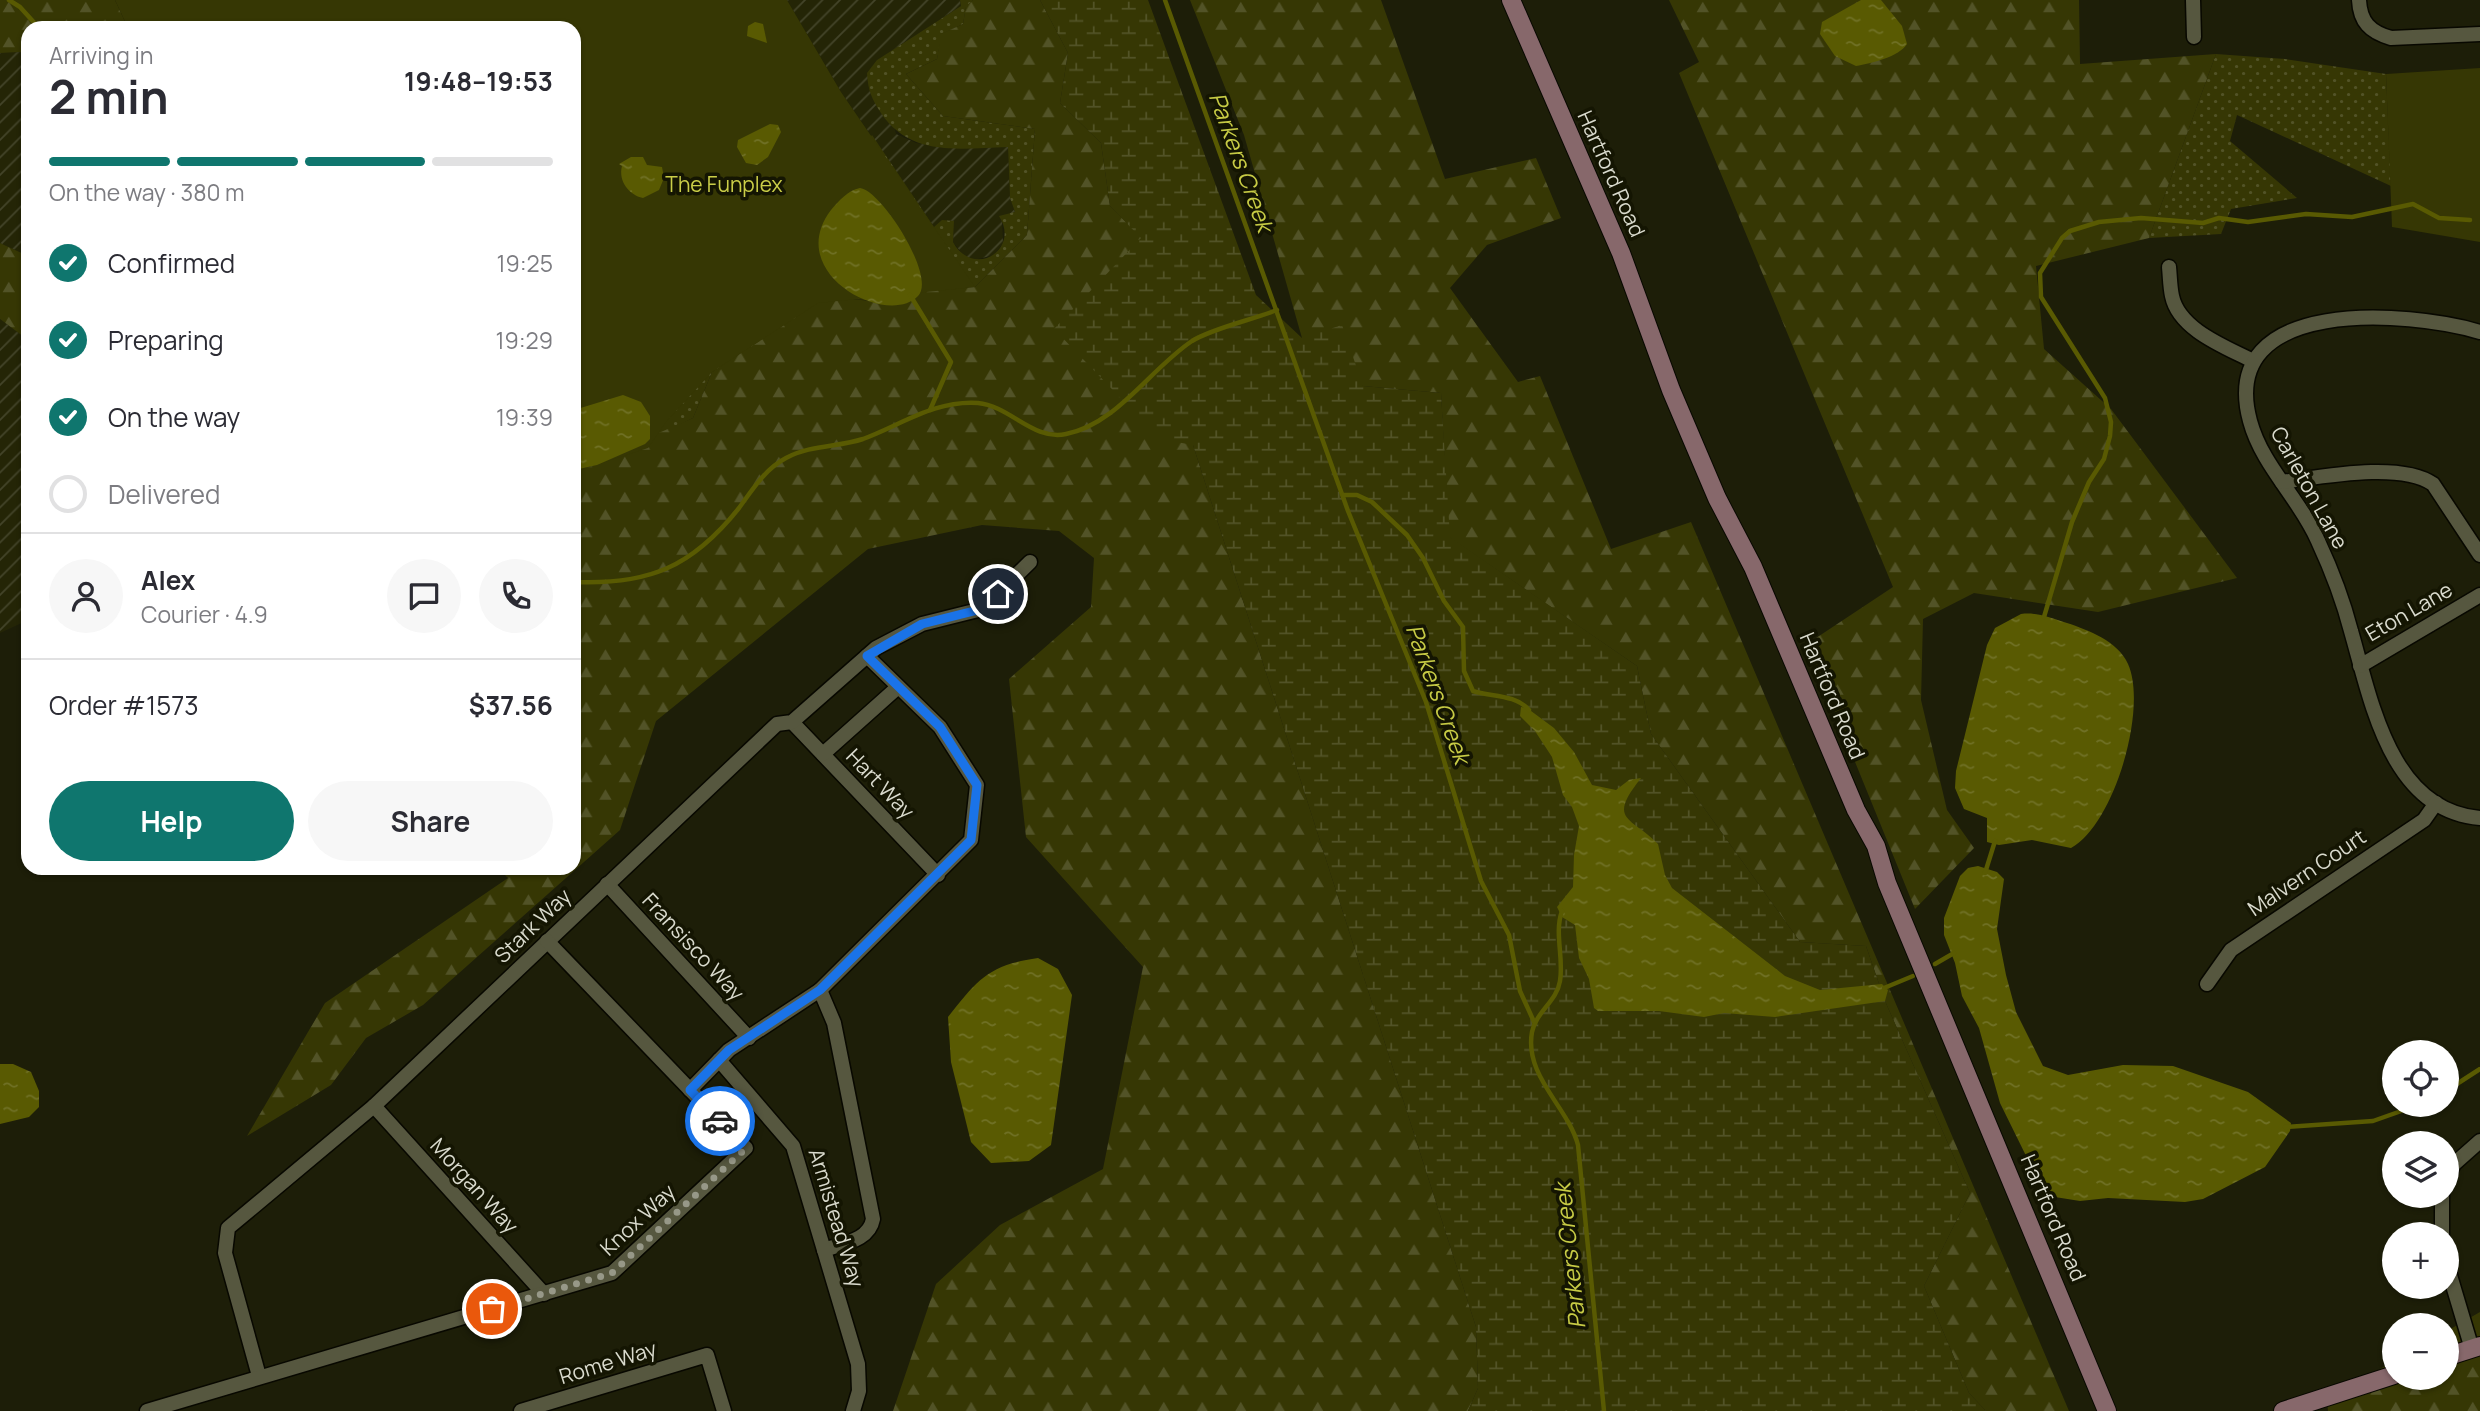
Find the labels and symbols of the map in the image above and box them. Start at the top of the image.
water label: Parkers Creek [1202,87,1283,239]
street label: Hartford Road [1572,106,1652,241]
park label: The Funplex [665,170,783,198]
street label: Carleton Lane [2265,421,2355,554]
pin [968,564,1028,624]
street label: Eton Lane [2360,575,2457,647]
water label: Parkers Creek [1399,619,1480,771]
street label: Hartford Road [1794,628,1872,763]
street label: Hart Way [840,742,921,824]
street label: Malvern Court [2242,822,2371,922]
street label: Stark Way [488,882,577,969]
street label: Fransisco Way [637,886,751,1006]
courier [685,1086,755,1156]
street label: Morgan Way [425,1132,525,1239]
street label: Armistead Way [803,1145,871,1291]
street label: Hartford Road [2015,1150,2093,1285]
street label: Knox Way [594,1177,681,1261]
water label: Parkers Creek [1545,1178,1593,1331]
pin [462,1279,522,1339]
street label: Rome Way [555,1334,660,1390]

